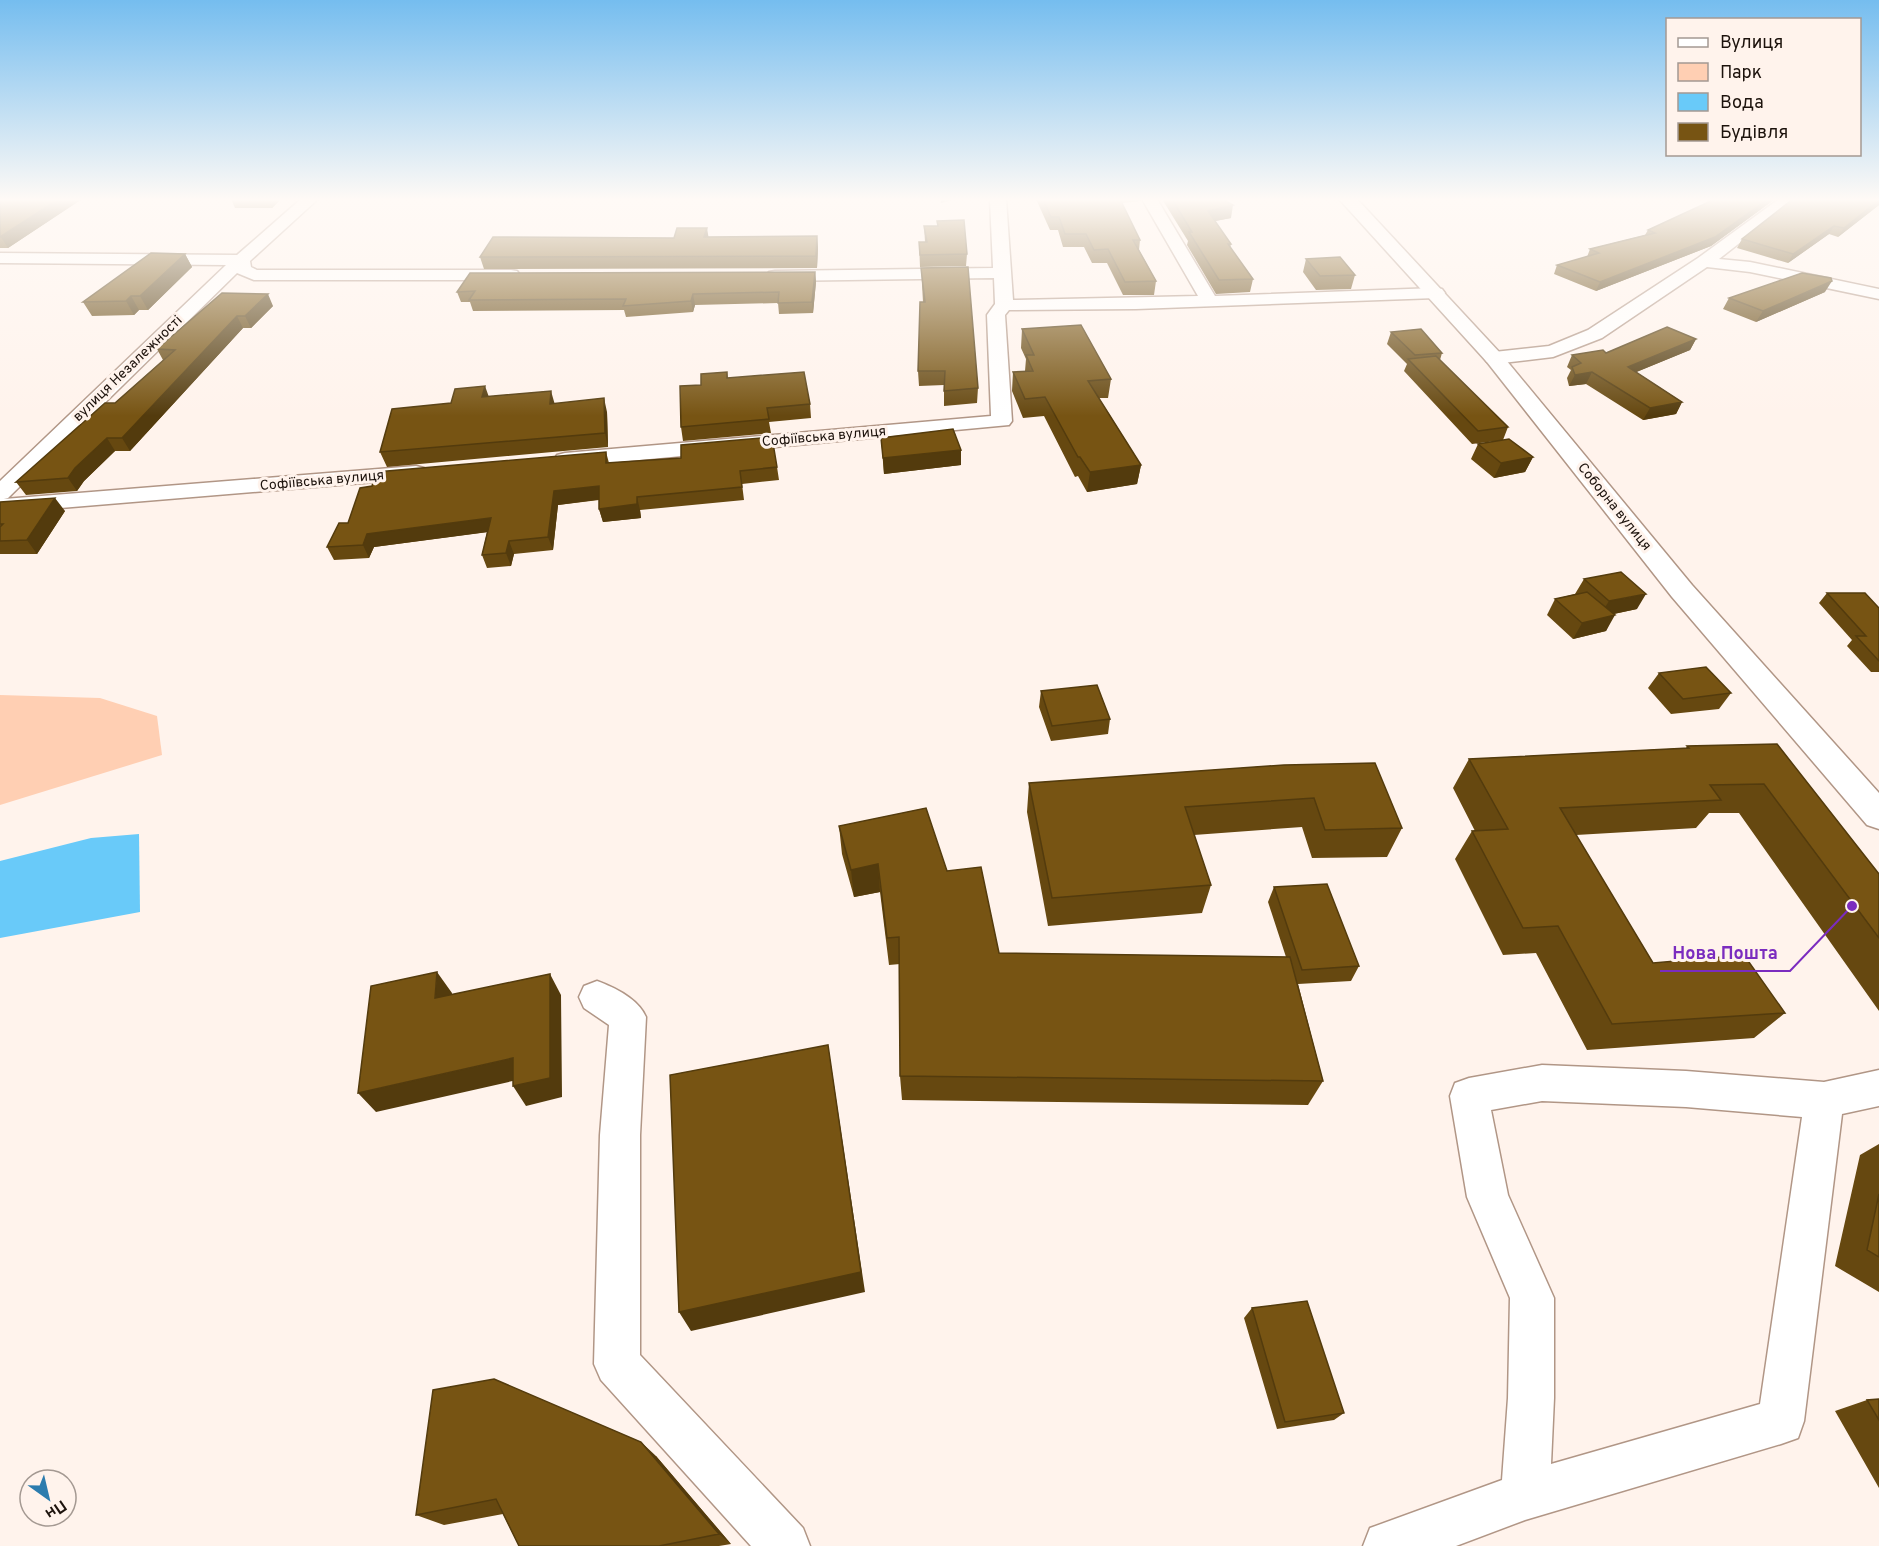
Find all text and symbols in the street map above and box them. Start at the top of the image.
legend [1666,18,1861,156]
text: Вулиця [1720,32,1783,55]
text: Парк [1720,62,1762,85]
text: Вода [1720,92,1764,115]
text: Будівля [1720,122,1788,145]
street label: вулиця Незалежності [70,312,186,426]
street label: Софіївська вулиця [761,423,887,451]
street label: Соборна вулиця [1573,460,1655,554]
street label: Софіївська вулиця [259,467,385,495]
callout: Нова Пошта [1660,935,1790,971]
text: Нова Пошта [1672,943,1778,966]
north arrow [18,1468,78,1528]
text: Пн [41,1494,70,1523]

